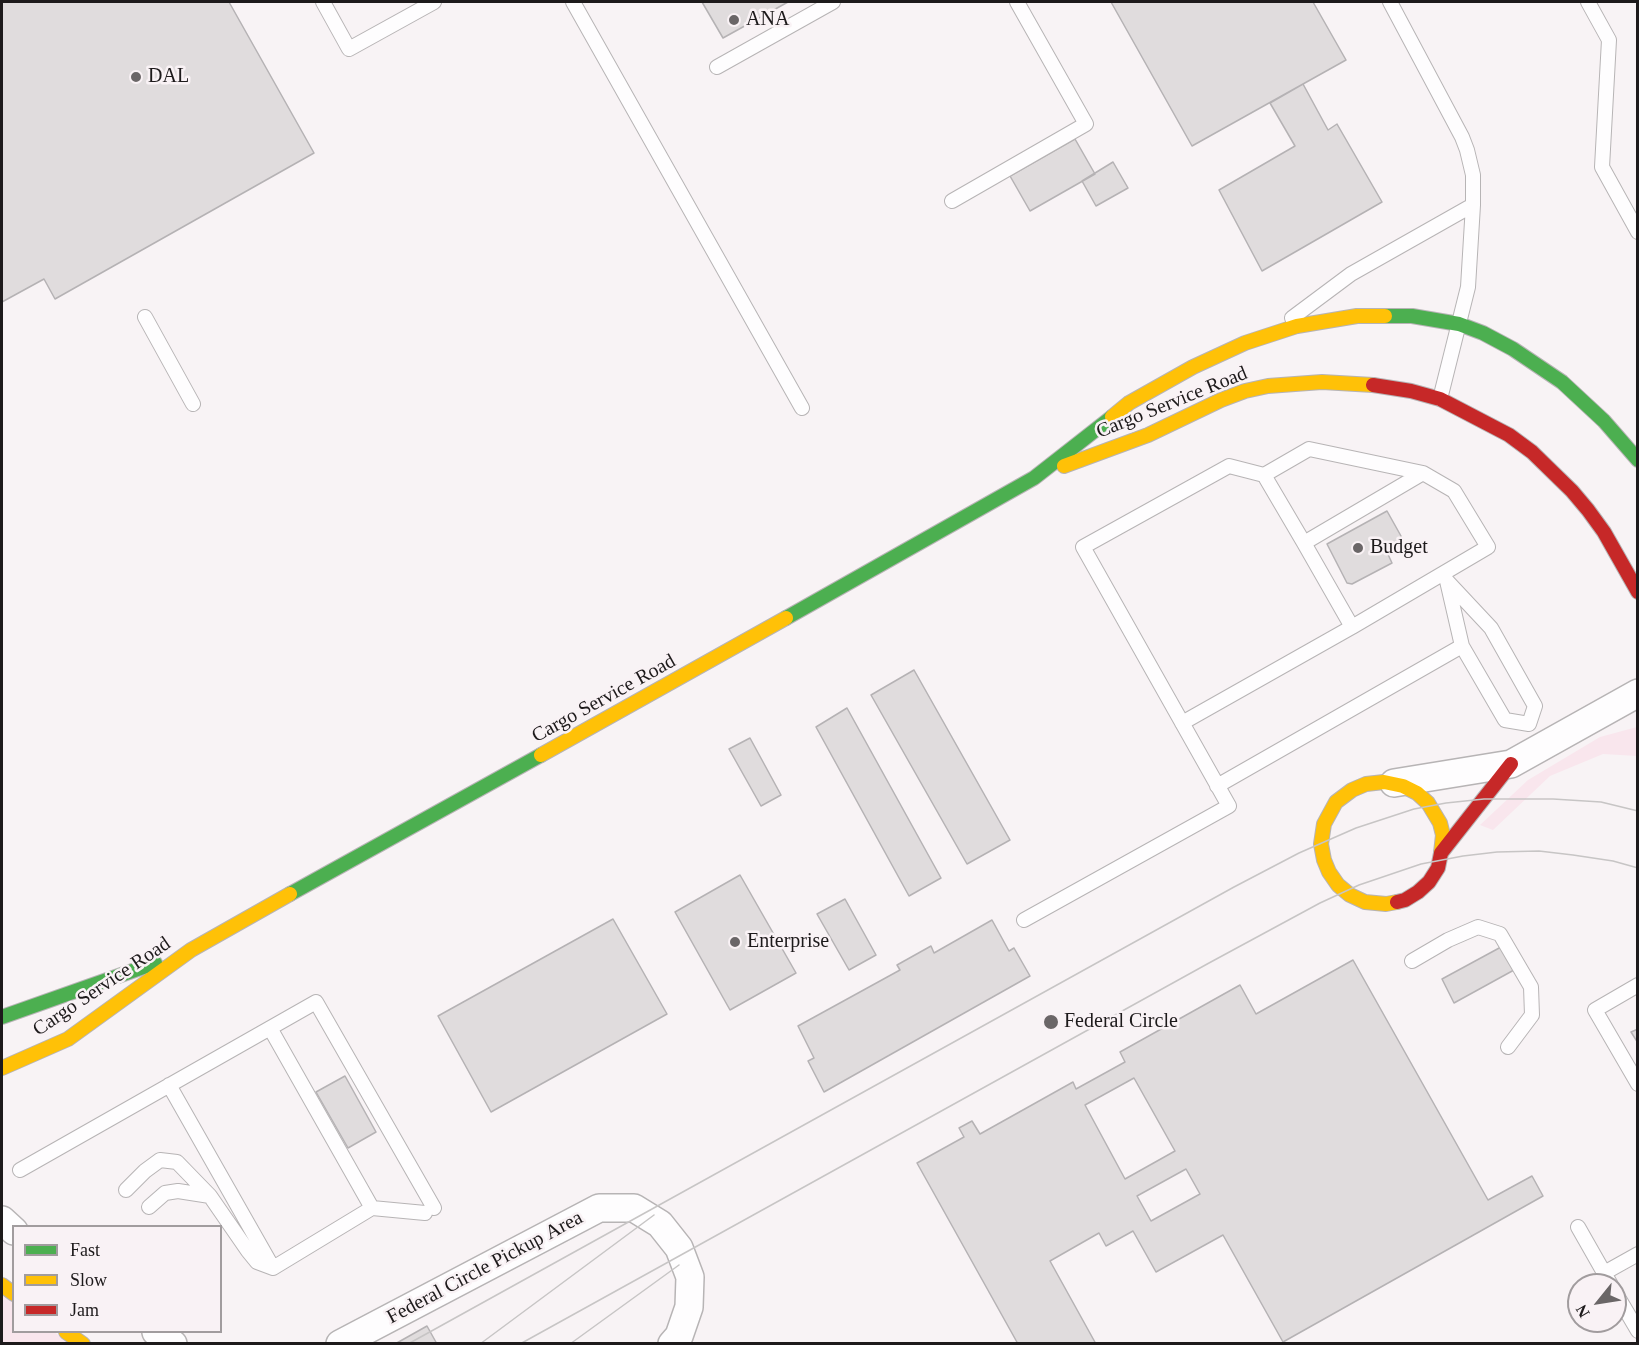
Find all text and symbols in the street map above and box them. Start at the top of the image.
place label: ANA [746,8,789,32]
marker: ANA [727,13,741,27]
place label: DAL [148,65,189,89]
marker: DAL [129,70,143,84]
street label: Cargo Service Road [1093,362,1251,444]
place label: Budget [1370,536,1428,560]
marker: Budget [1351,541,1365,555]
street label: Cargo Service Road [528,650,680,748]
place label: Enterprise [747,930,829,954]
street label: Cargo Service Road [29,932,175,1042]
marker: Enterprise [728,935,742,949]
place label: Federal Circle [1064,1010,1178,1034]
marker: Federal Circle [1042,1013,1060,1031]
street label: Federal Circle Pickup Area [383,1206,587,1330]
legend [12,1225,222,1333]
text: Fast [70,1240,100,1260]
text: Slow [70,1270,107,1290]
north arrow [1567,1273,1627,1333]
text: Jam [70,1300,99,1320]
text: N [1572,1302,1593,1321]

